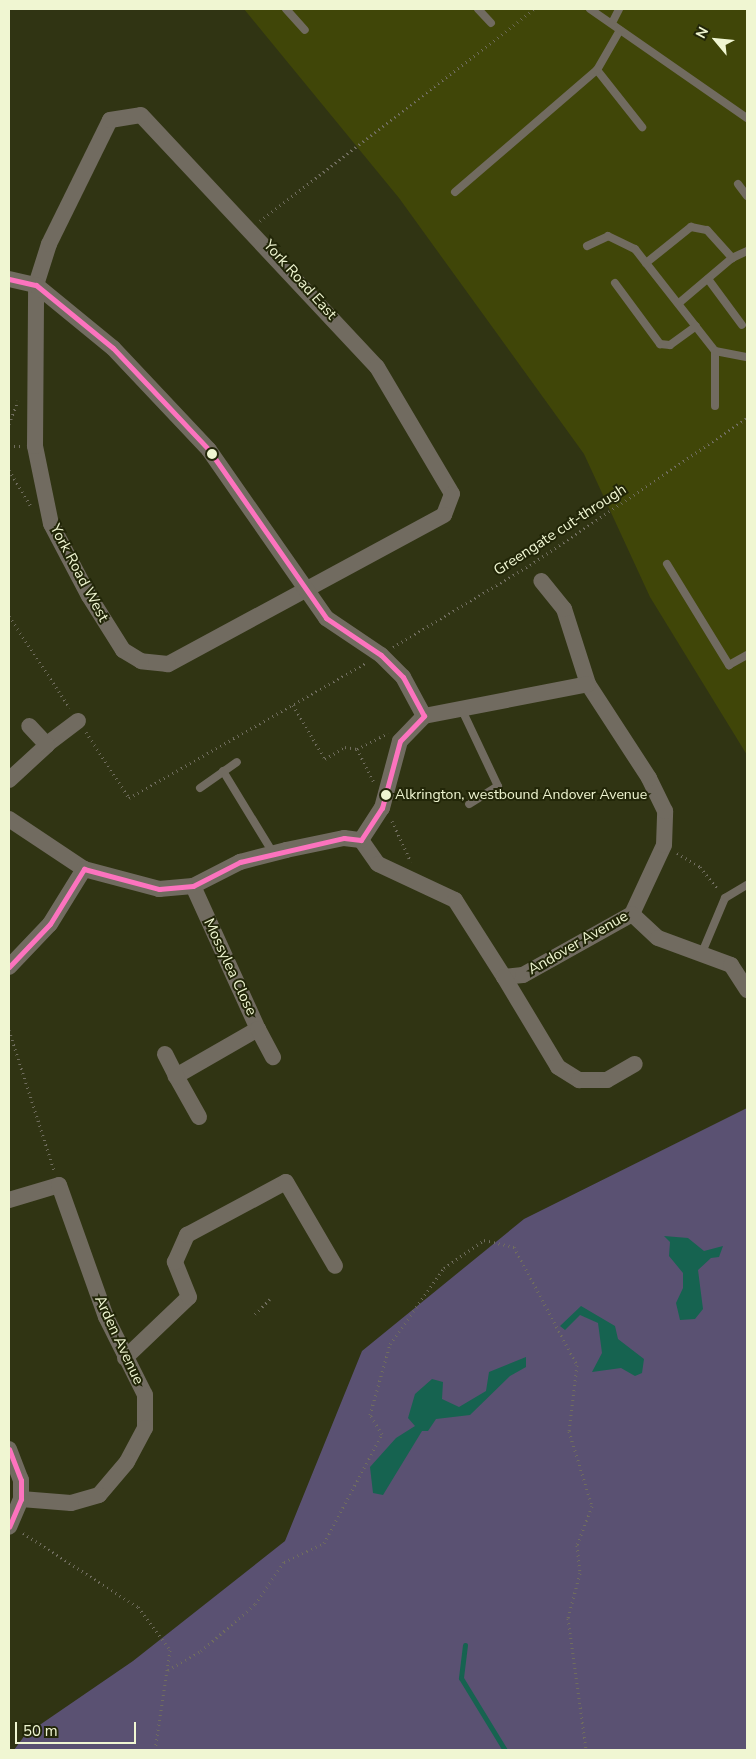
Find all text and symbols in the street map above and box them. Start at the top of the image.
north arrow [691,15,741,65]
text: N [691,24,713,42]
street label: York Road East [260,237,340,323]
unlabelled marker [207,449,217,459]
street label: Greengate cut-through [490,480,630,580]
street label: York Road West [46,521,112,625]
place label: Alkrington, westbound Andover Avenue [395,787,647,803]
marker: Alkrington, westbound Andover Avenue [381,790,391,800]
street label: Andover Avenue [525,907,631,979]
street label: Mossylea Close [200,915,260,1019]
street label: Arden Avenue [90,1293,148,1387]
scale bar [18,1712,139,1744]
text: 50 m [23,1721,58,1741]

